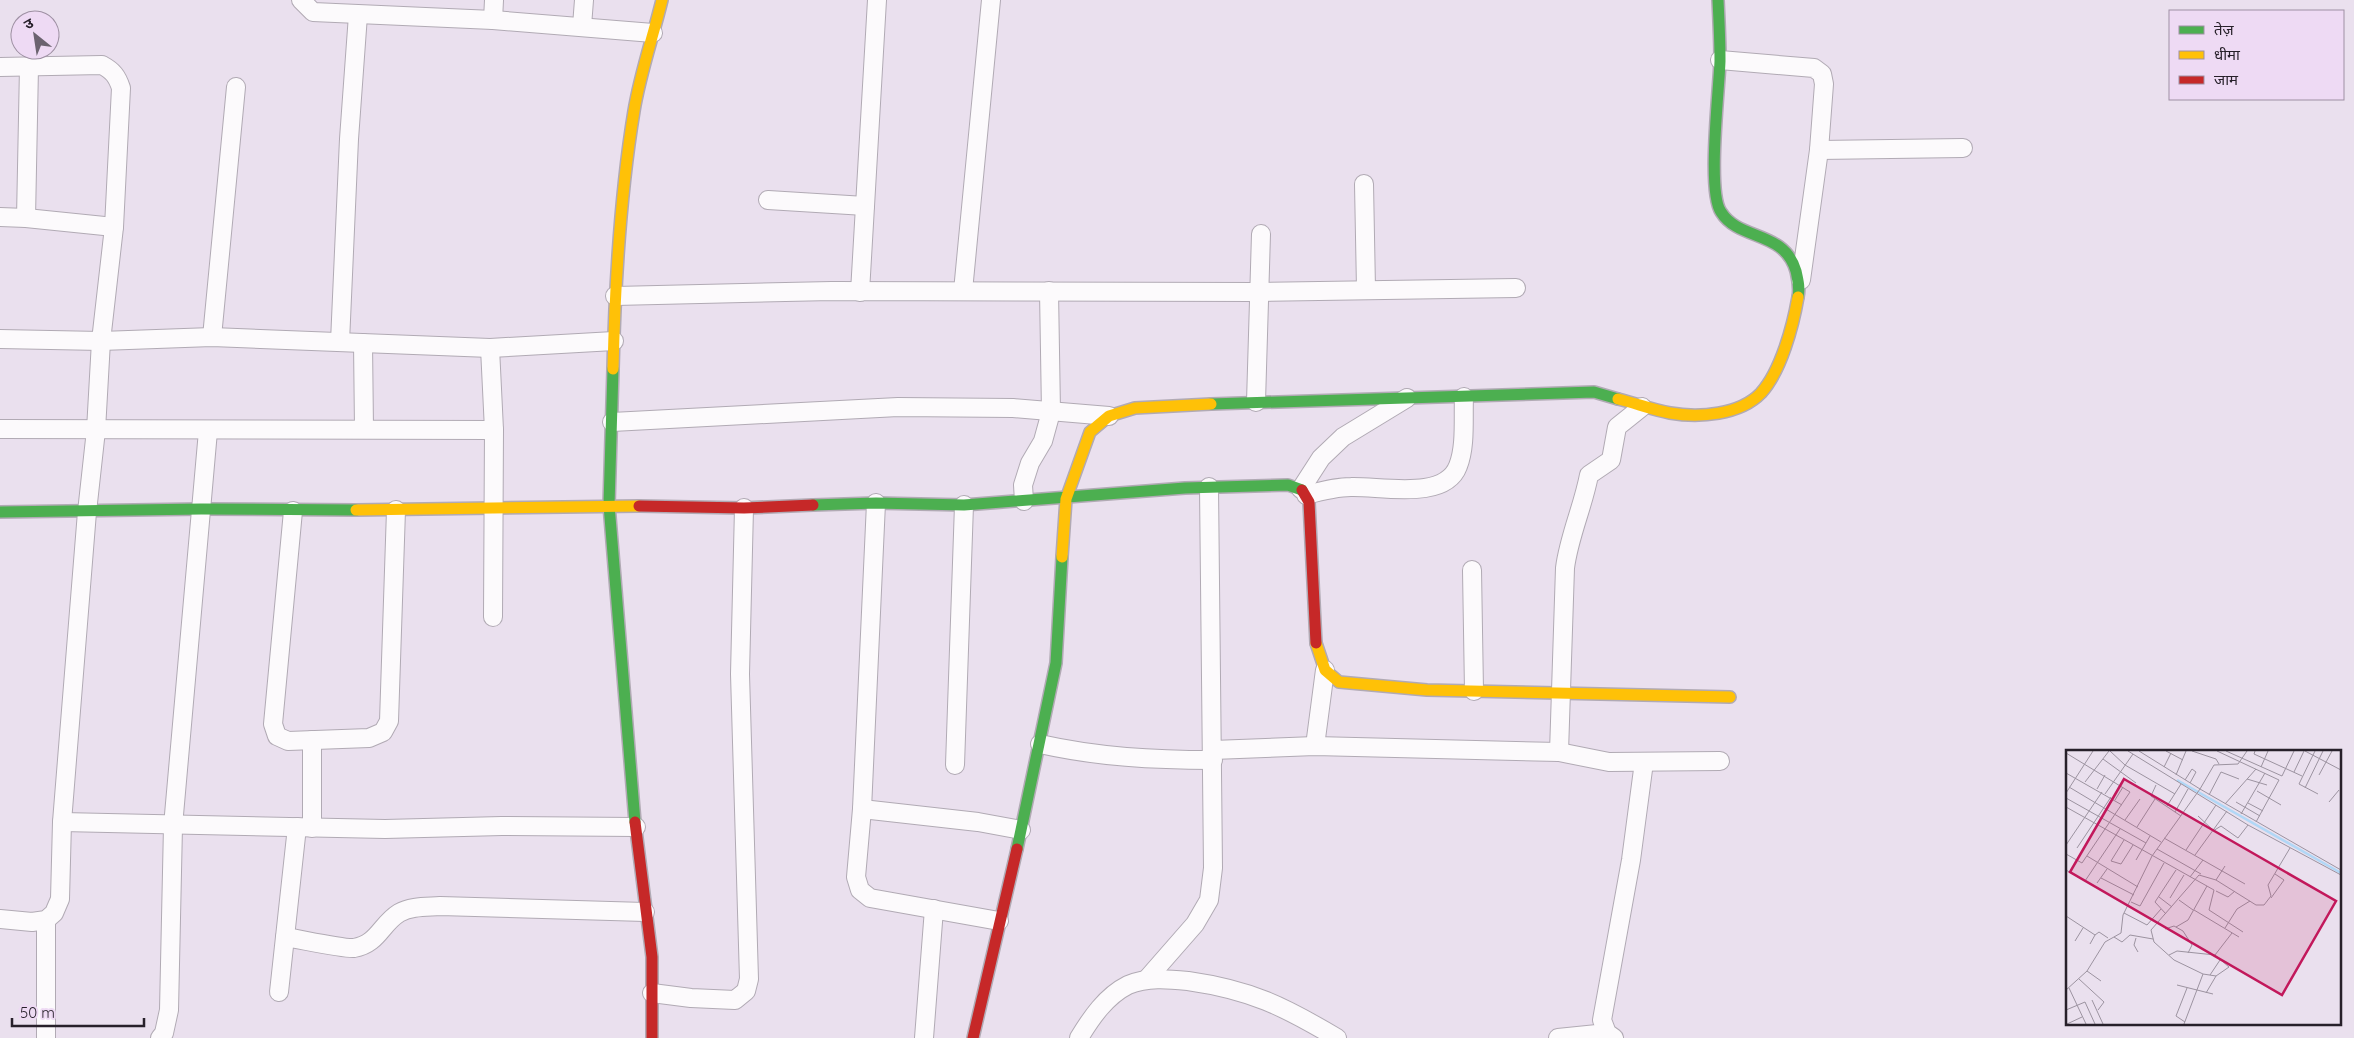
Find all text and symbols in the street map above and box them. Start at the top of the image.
north arrow [10,10,60,60]
legend [2169,10,2344,100]
text: उ [20,13,37,34]
text: तेज़ [2214,20,2235,39]
text: धीमा [2214,45,2241,64]
text: जाम [2214,70,2239,89]
inset map [2066,750,2342,1026]
scale bar [12,996,145,1028]
text: 50 m [20,1003,55,1022]

